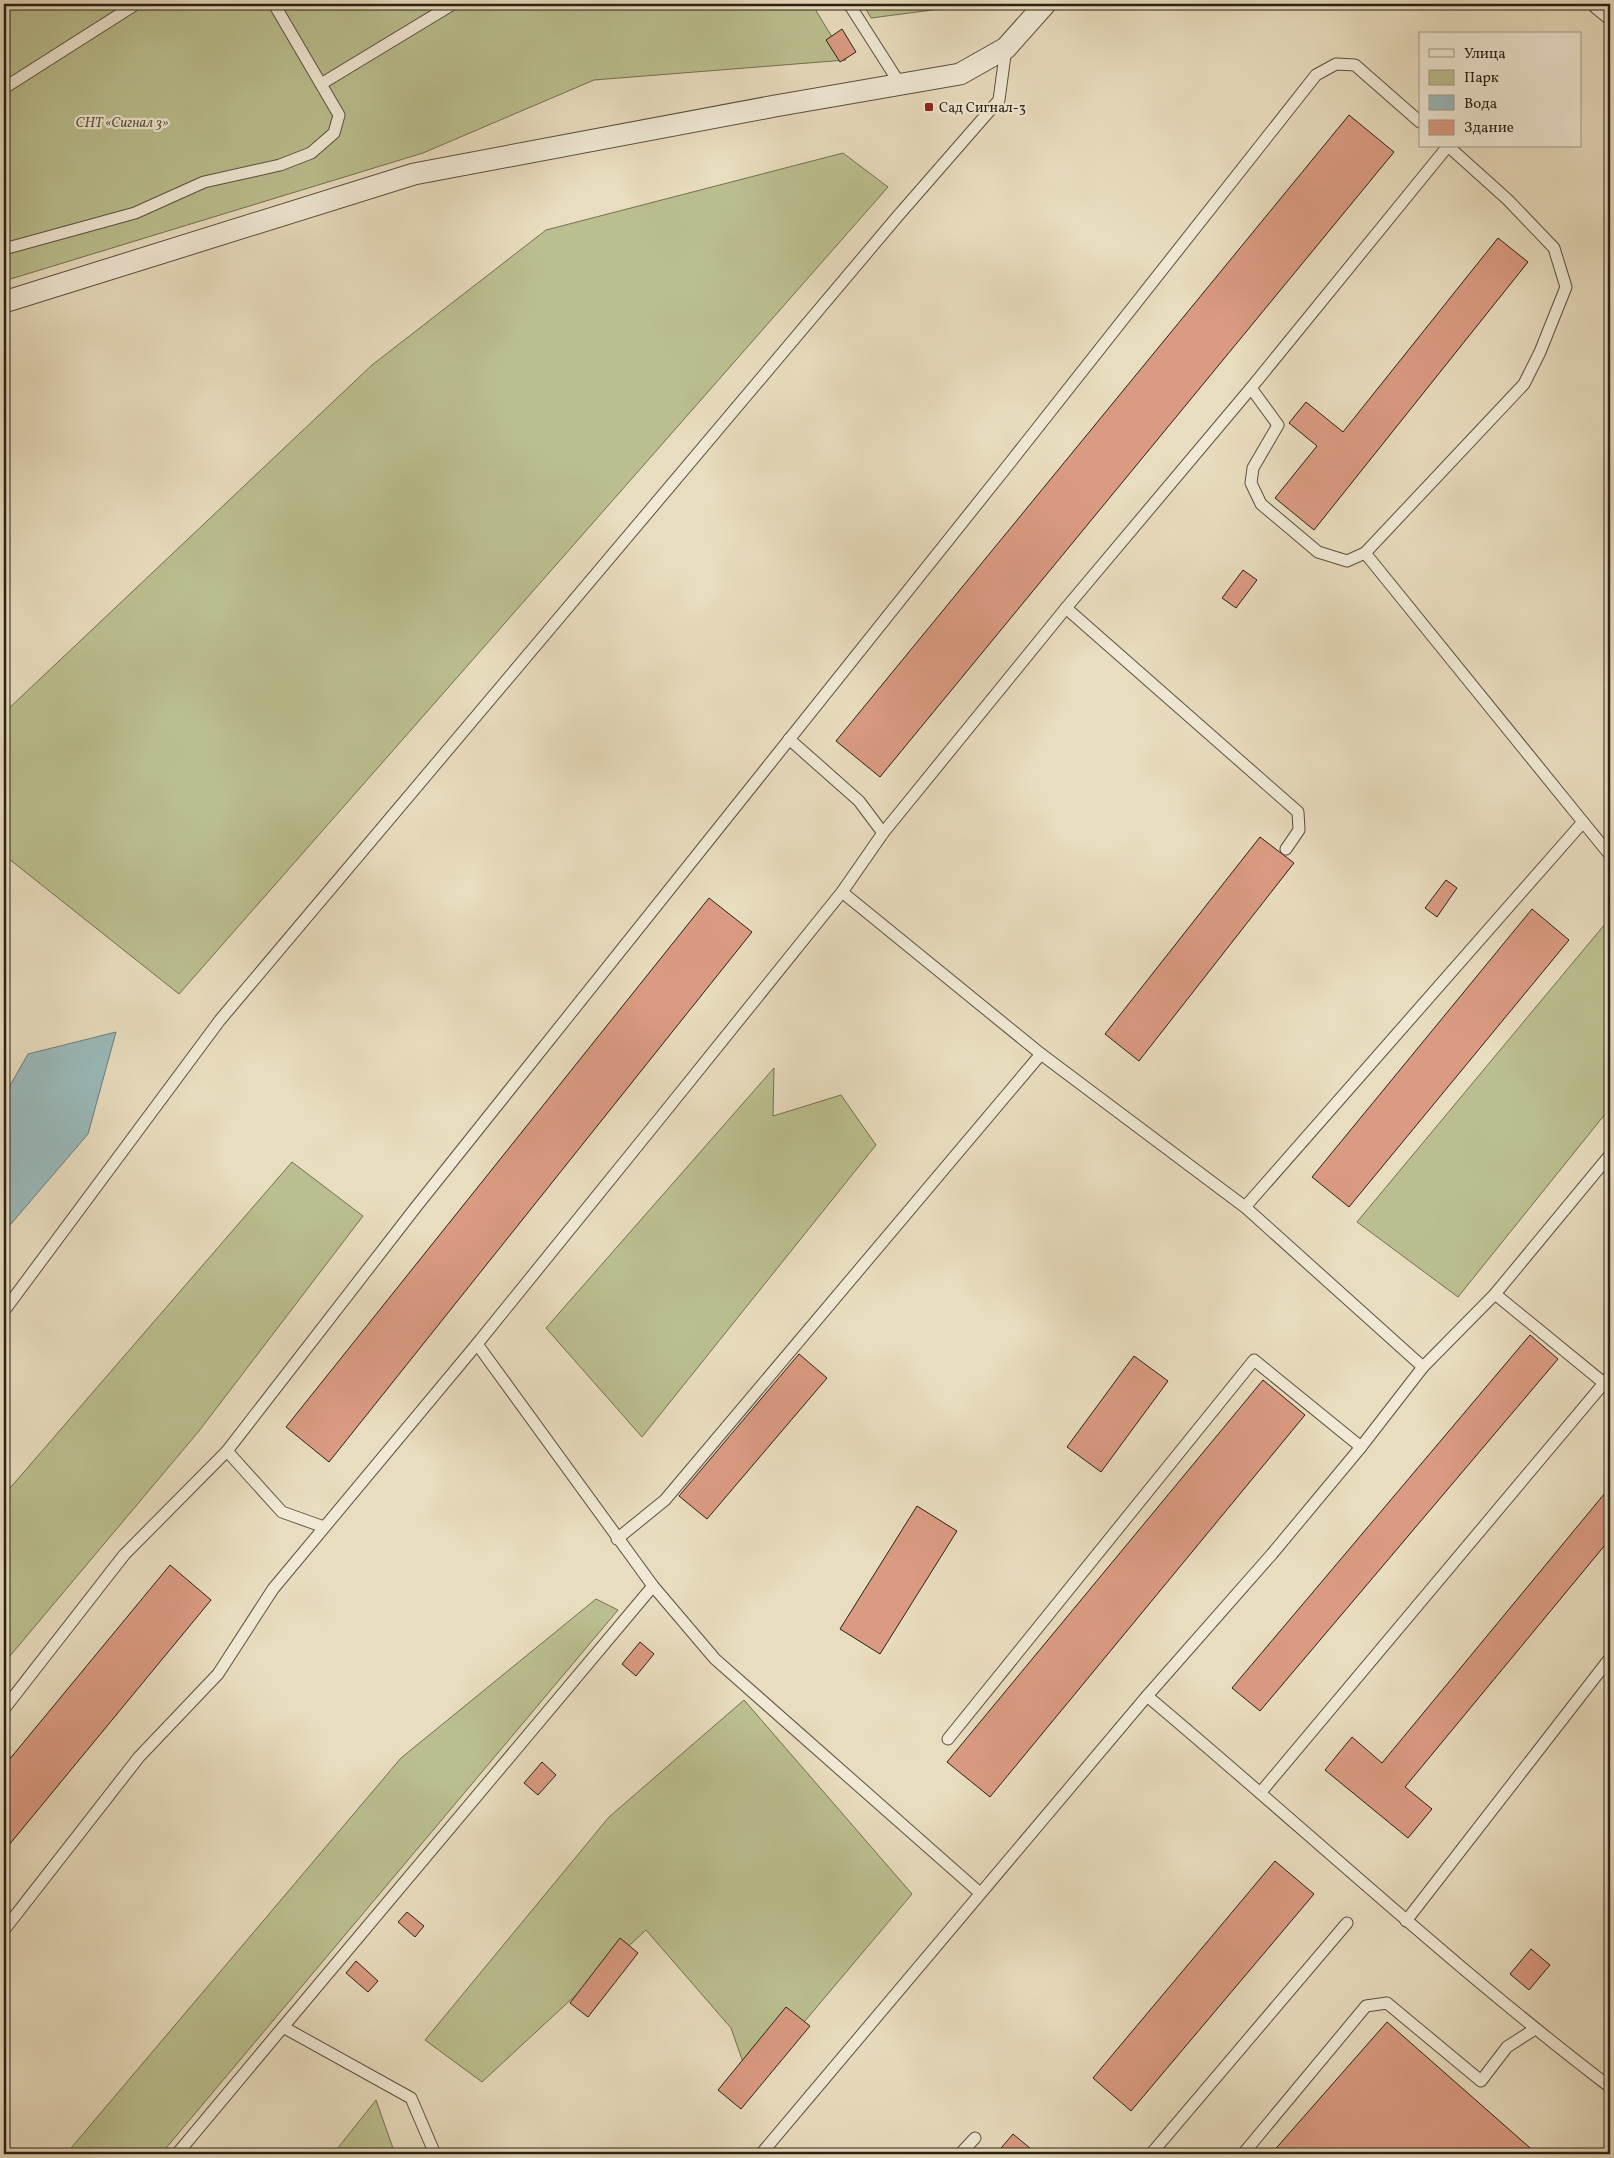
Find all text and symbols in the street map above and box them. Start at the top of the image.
legend [1419,32,1582,148]
text: Улица [1464,44,1506,65]
text: Парк [1464,68,1499,89]
text: Вода [1464,94,1497,115]
place label: Сад Сигнал-3 [939,99,1026,118]
marker: Сад Сигнал-3 [923,101,935,113]
park label: СНТ «Сигнал 3» [76,114,168,133]
text: Здание [1464,118,1514,139]

